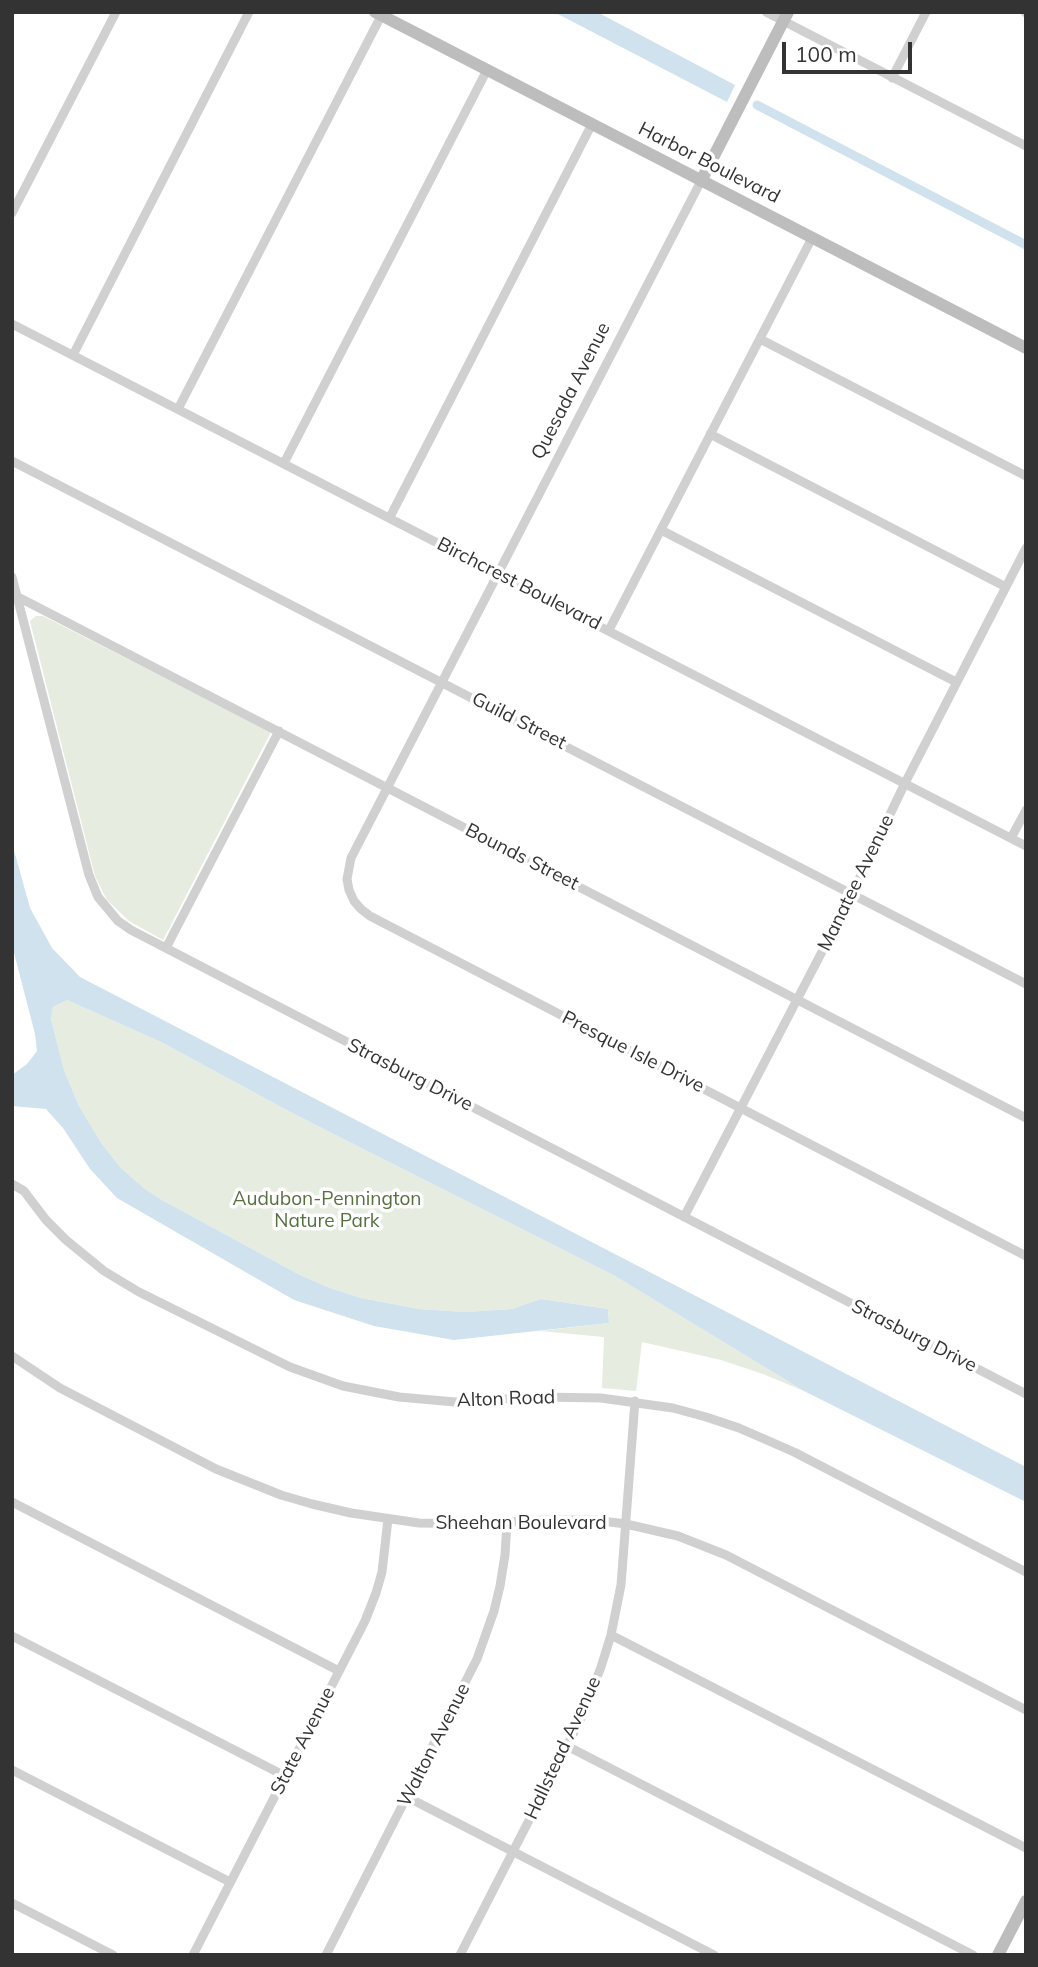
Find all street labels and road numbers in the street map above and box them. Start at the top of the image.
street label: Harbor Boulevard [634,117,784,209]
street label: Quesada Avenue [527,319,615,463]
street label: Birchcrest Boulevard [433,533,605,635]
street label: Guild Street [468,688,570,754]
street label: Manatee Avenue [813,811,899,955]
street label: Bounds Street [461,819,583,895]
street label: Presque Isle Drive [558,1006,708,1098]
street label: Strasburg Drive [344,1034,476,1116]
street label: Strasburg Drive [848,1295,980,1377]
street label: Alton Road [456,1386,556,1412]
street label: Sheehan Boulevard [435,1512,607,1534]
street label: Hallstead Avenue [520,1673,606,1823]
street label: Walton Avenue [393,1679,475,1811]
street label: State Avenue [266,1683,340,1799]

